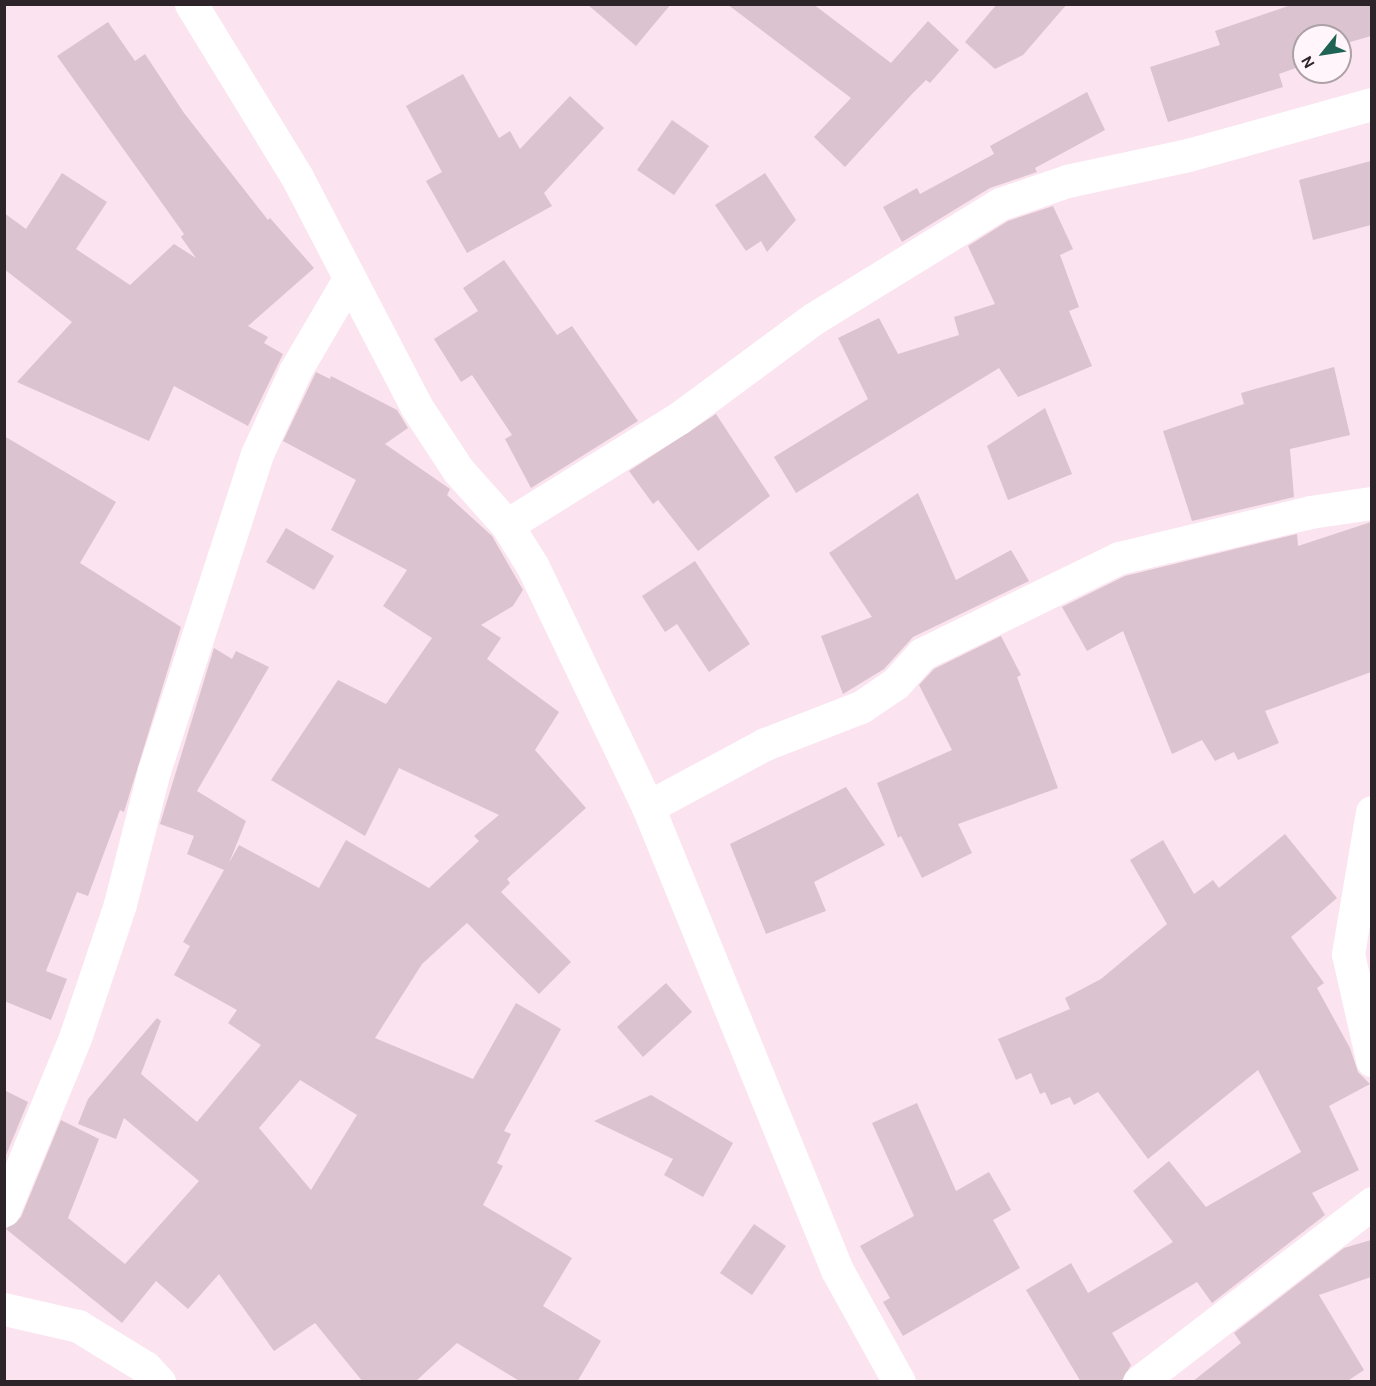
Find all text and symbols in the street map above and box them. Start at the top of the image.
north arrow [1292,24,1352,84]
text: N [1297,53,1319,72]

